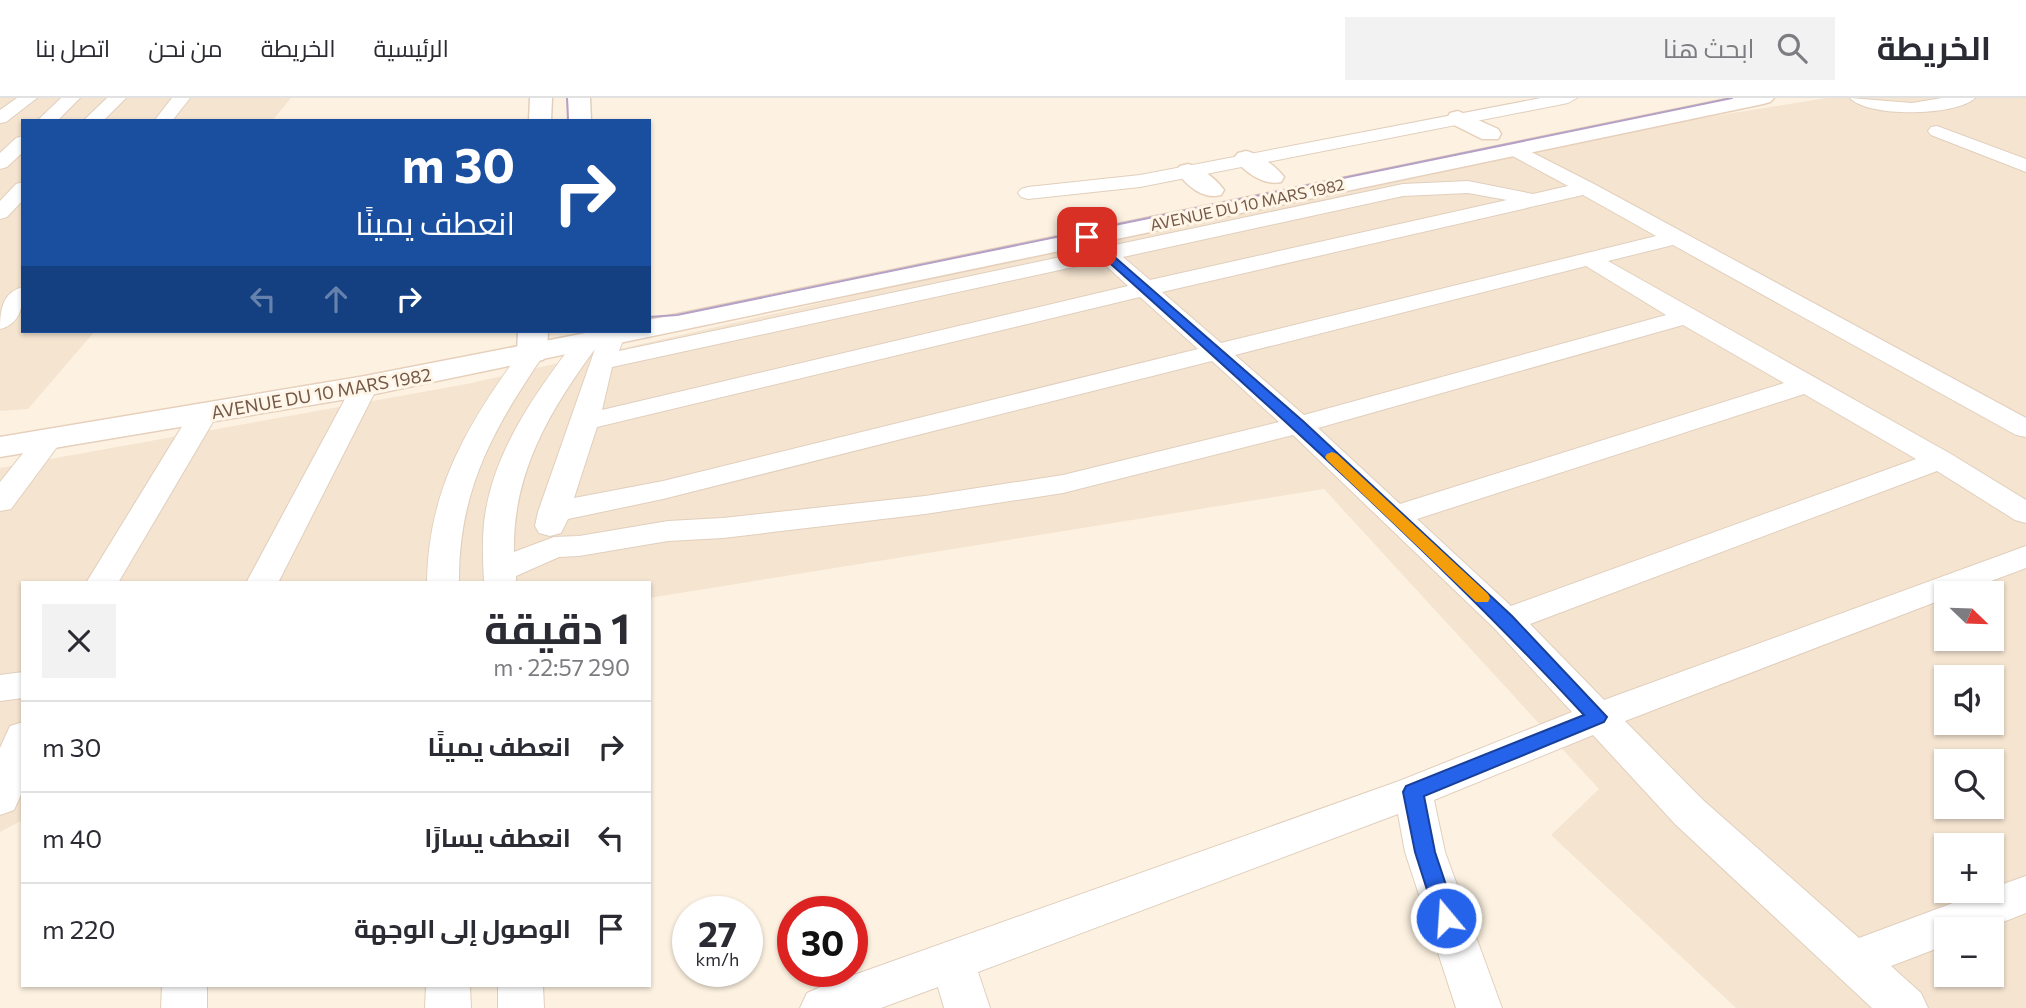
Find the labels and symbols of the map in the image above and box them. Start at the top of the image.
street label: AVENUE DU 10 MARS 1982 [1148,174,1346,234]
pin [1057,207,1117,267]
street label: AVENUE DU 10 MARS 1982 [209,363,433,423]
north arrow [1934,581,2004,651]
position arrow [1409,881,1483,955]
speed limit sign: 30 [777,896,868,987]

